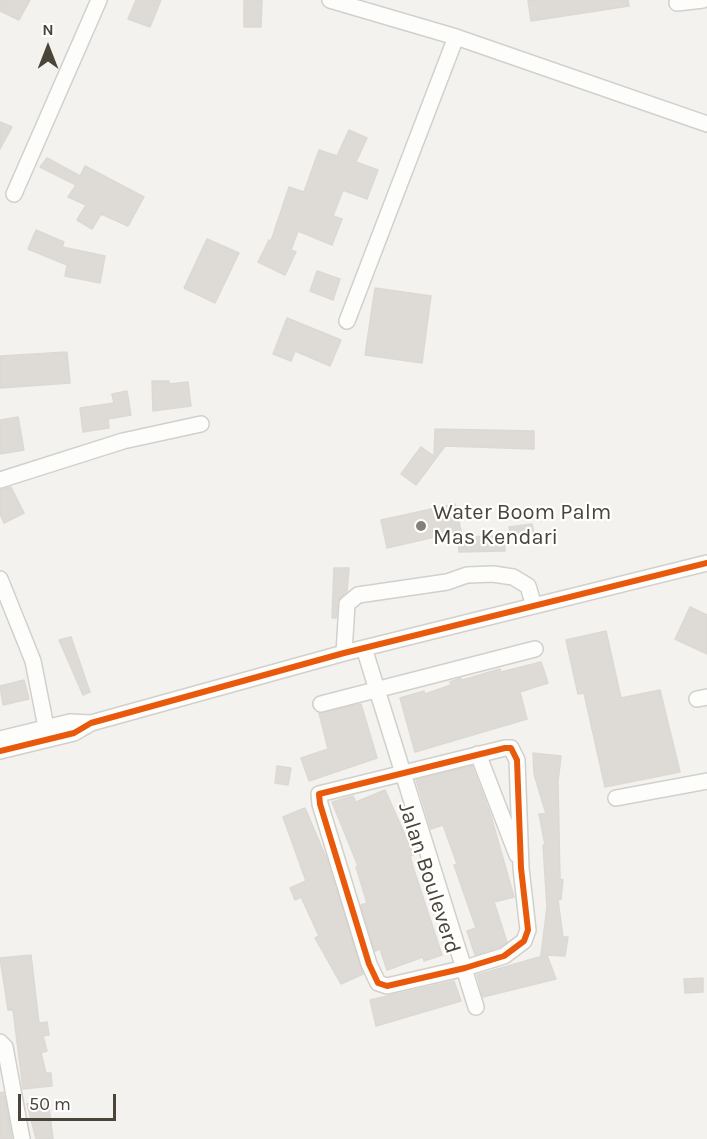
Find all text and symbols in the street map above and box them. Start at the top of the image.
north arrow [18,18,78,78]
text: N [42,20,54,39]
place label: Water Boom Palm Mas Kendari [433,500,611,552]
marker: Water Boom Palm Mas Kendari [414,519,428,533]
street label: Jalan Bouleverd [392,799,466,957]
scale bar [21,1082,118,1120]
text: 50 m [29,1093,71,1115]

